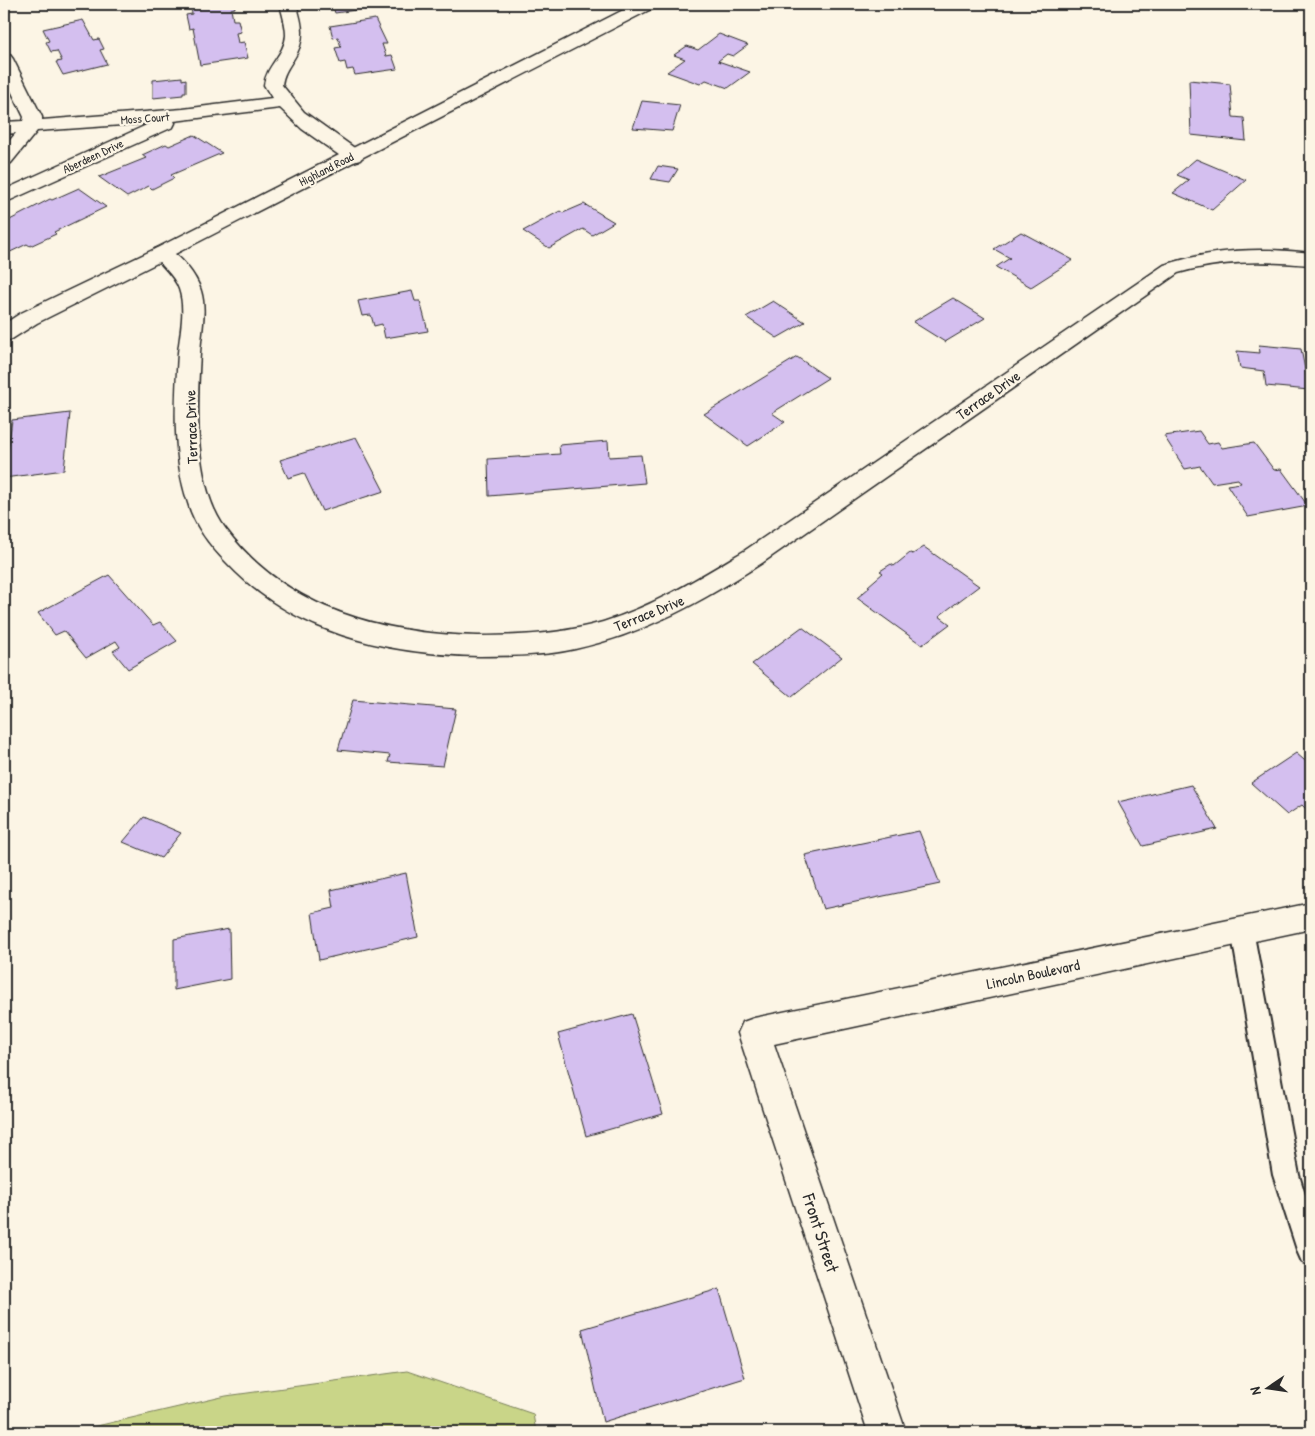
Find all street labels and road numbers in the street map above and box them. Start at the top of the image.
street label: Moss Court [120,108,171,128]
street label: Aberdeen Drive [60,134,126,177]
street label: Highland Road [296,148,356,190]
street label: Terrace Drive [952,365,1024,425]
street label: Terrace Drive [179,390,203,464]
street label: Terrace Drive [611,589,687,637]
street label: Lincoln Boulevard [984,954,1082,994]
street label: Front Street [796,1190,846,1276]

